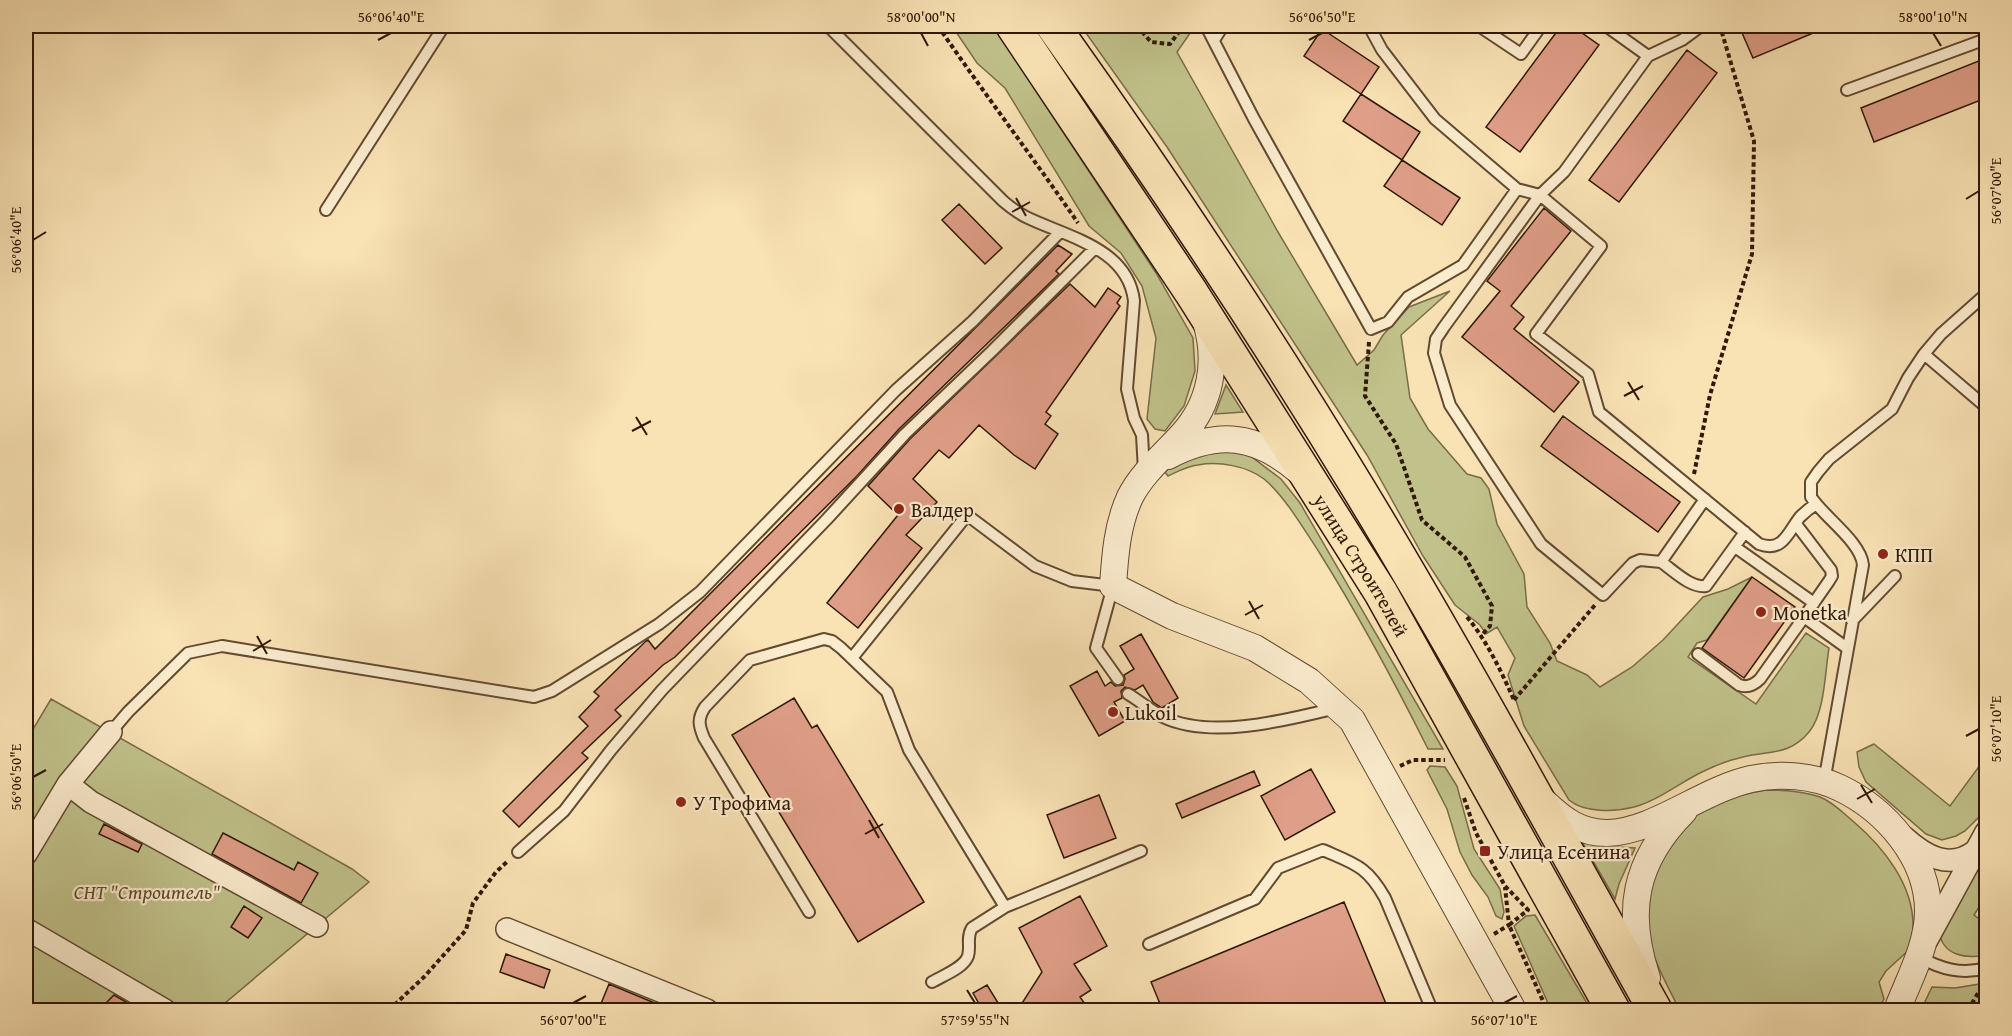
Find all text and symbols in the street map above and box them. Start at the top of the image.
text: 56°06'40"E [358,6,425,27]
text: 58°00'00"N [887,6,956,27]
text: 56°06'50"E [1289,6,1356,27]
text: 58°00'10"N [1899,6,1968,27]
text: 56°07'00"E [1985,157,2006,224]
text: 56°06'40"E [5,206,26,273]
street label: улица Строителей [1306,487,1417,642]
place label: Валдер [911,495,974,524]
marker: Валдер [892,502,906,516]
place label: КПП [1895,540,1933,569]
marker: КПП [1876,547,1890,561]
place label: Monetka [1773,598,1847,627]
marker: Monetka [1754,605,1768,619]
text: 56°07'10"E [1985,695,2006,762]
place label: Lukoil [1125,698,1177,727]
marker: Lukoil [1106,705,1120,719]
text: 56°06'50"E [5,743,26,810]
place label: У Трофима [693,788,791,817]
marker: У Трофима [674,795,688,809]
place label: Улица Есенина [1497,837,1631,866]
marker: Улица Есенина [1478,844,1492,858]
park label: СНТ "Строитель" [74,877,220,906]
text: 56°07'00"E [540,1009,607,1030]
text: 57°59'55"N [941,1009,1010,1030]
text: 56°07'10"E [1471,1009,1538,1030]

